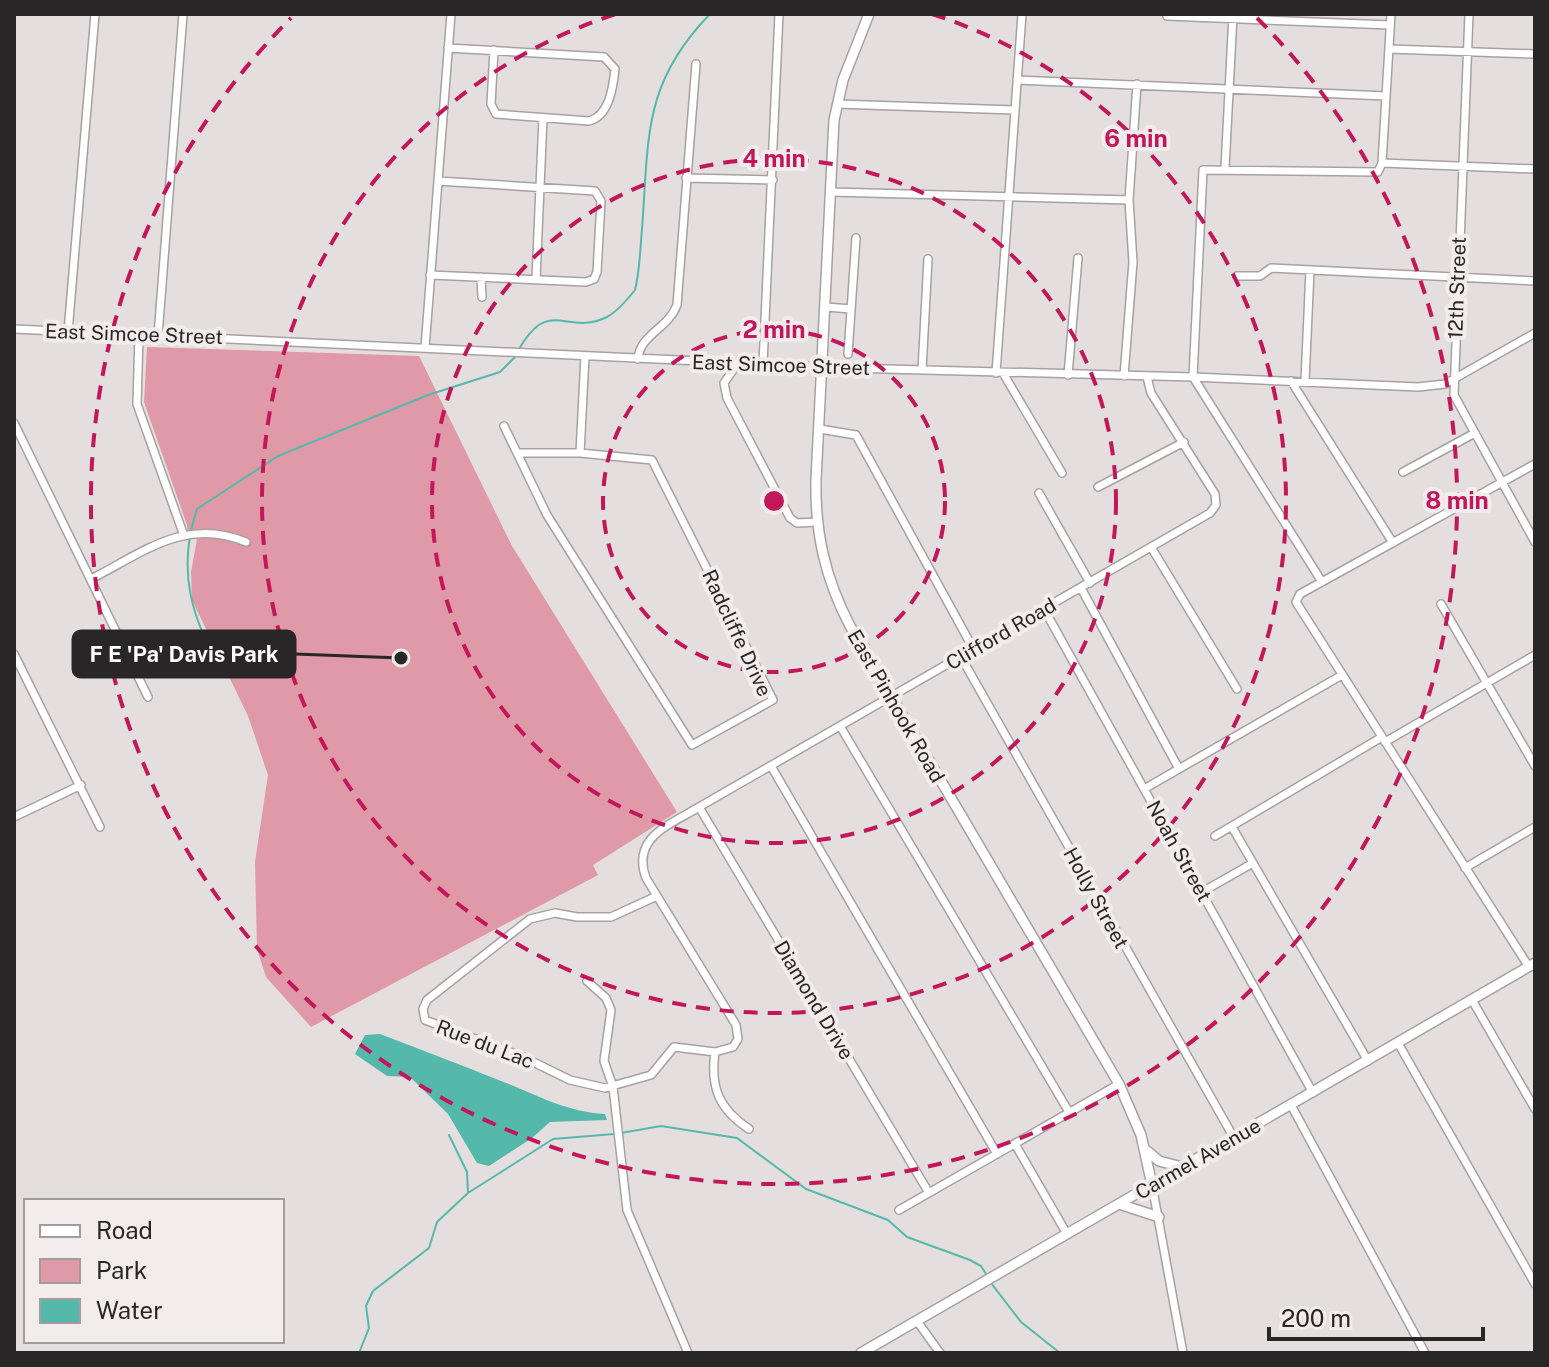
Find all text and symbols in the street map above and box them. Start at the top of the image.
text: 6 min [1104,124,1168,152]
text: 4 min [742,144,806,172]
street label: 12th Street [1443,236,1471,340]
text: 2 min [743,315,805,343]
street label: East Simcoe Street [45,319,223,349]
street label: East Simcoe Street [692,350,870,380]
text: 8 min [1425,486,1489,514]
centre of rings [760,487,788,515]
street label: Radcliffe Drive [697,566,777,700]
street label: Clifford Road [942,593,1060,675]
street label: East Pinhook Road [842,625,950,787]
callout: F E 'Pa' Davis Park [73,631,295,677]
text: F E 'Pa' Davis Park [89,641,279,667]
street label: Noah Street [1141,796,1217,906]
street label: Holly Street [1058,843,1134,953]
street label: Diamond Drive [769,936,859,1064]
street label: Rue du Lac [433,1014,537,1074]
street label: Carmel Avenue [1131,1113,1265,1205]
legend [24,1199,284,1343]
text: Road [96,1216,153,1244]
text: Park [96,1256,147,1284]
scale bar [1269,1291,1483,1341]
text: Water [96,1296,163,1324]
text: 200 m [1281,1304,1351,1332]

